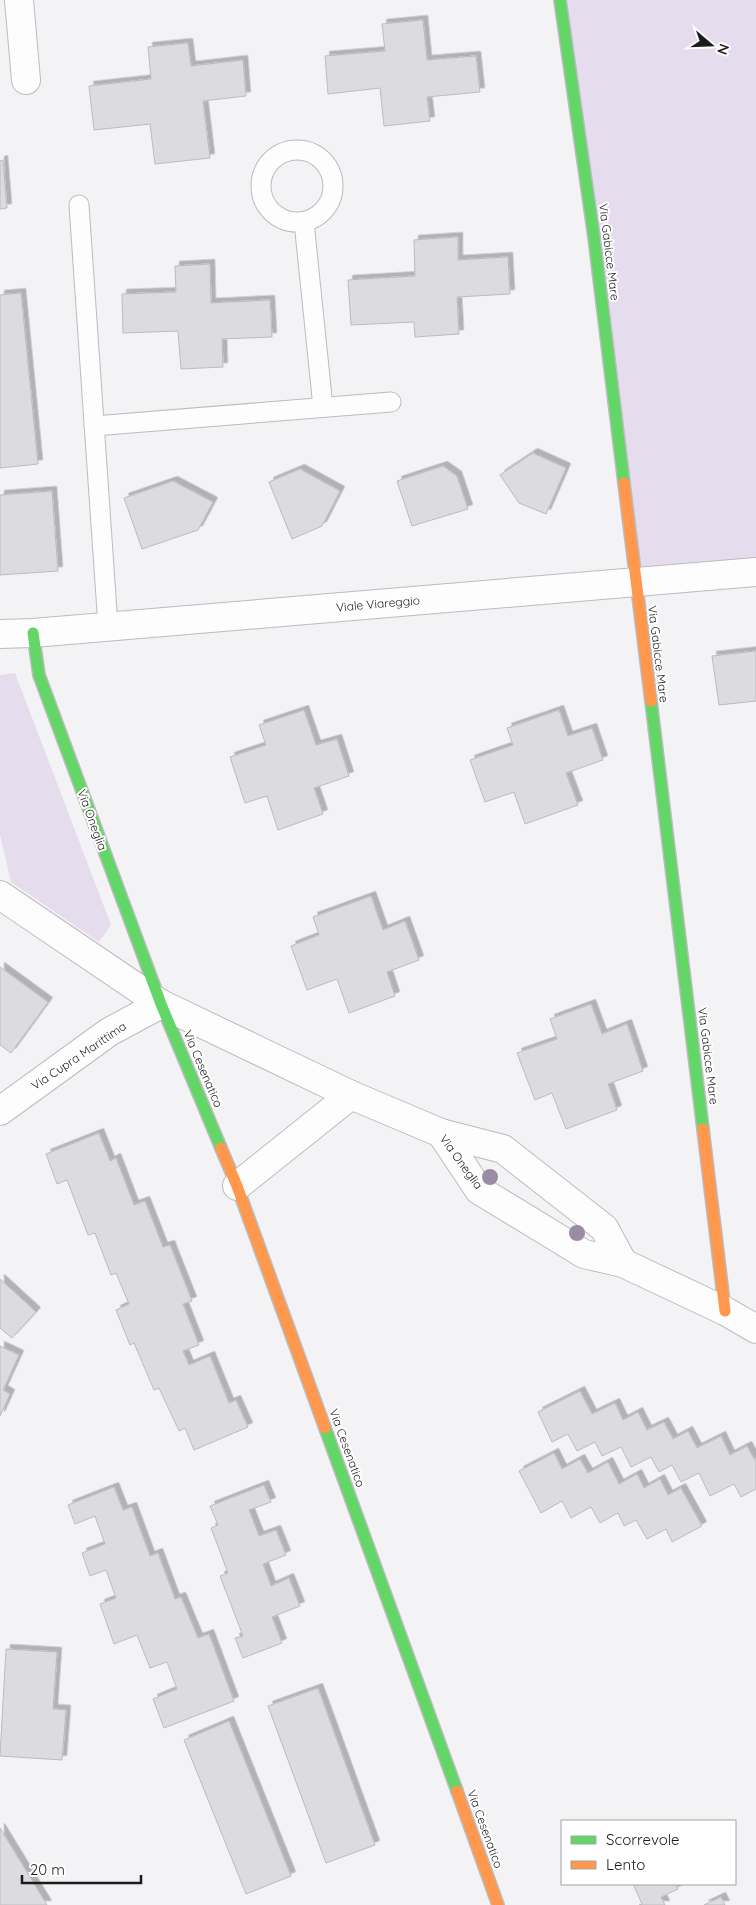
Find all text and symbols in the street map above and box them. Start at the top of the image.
north arrow [686,20,736,70]
text: N [713,41,733,57]
street label: Via Gabicce Mare [596,203,623,301]
street label: Viale Viareggio [335,592,421,615]
street label: Via Gabicce Mare [645,605,672,703]
street label: Via Oneglia [74,787,110,852]
street label: Via Gabicce Mare [695,1007,722,1105]
street label: Via Cupra Marittima [28,1018,129,1093]
street label: Via Cesenatico [180,1028,226,1110]
street label: Via Oneglia [437,1131,486,1192]
street label: Via Cesenatico [326,1407,369,1489]
street label: Via Cesenatico [464,1788,507,1870]
legend [561,1820,736,1885]
text: Scorrevole [606,1830,680,1849]
scale bar [22,1852,141,1884]
text: Lento [606,1855,645,1874]
text: 20 m [30,1860,65,1879]

